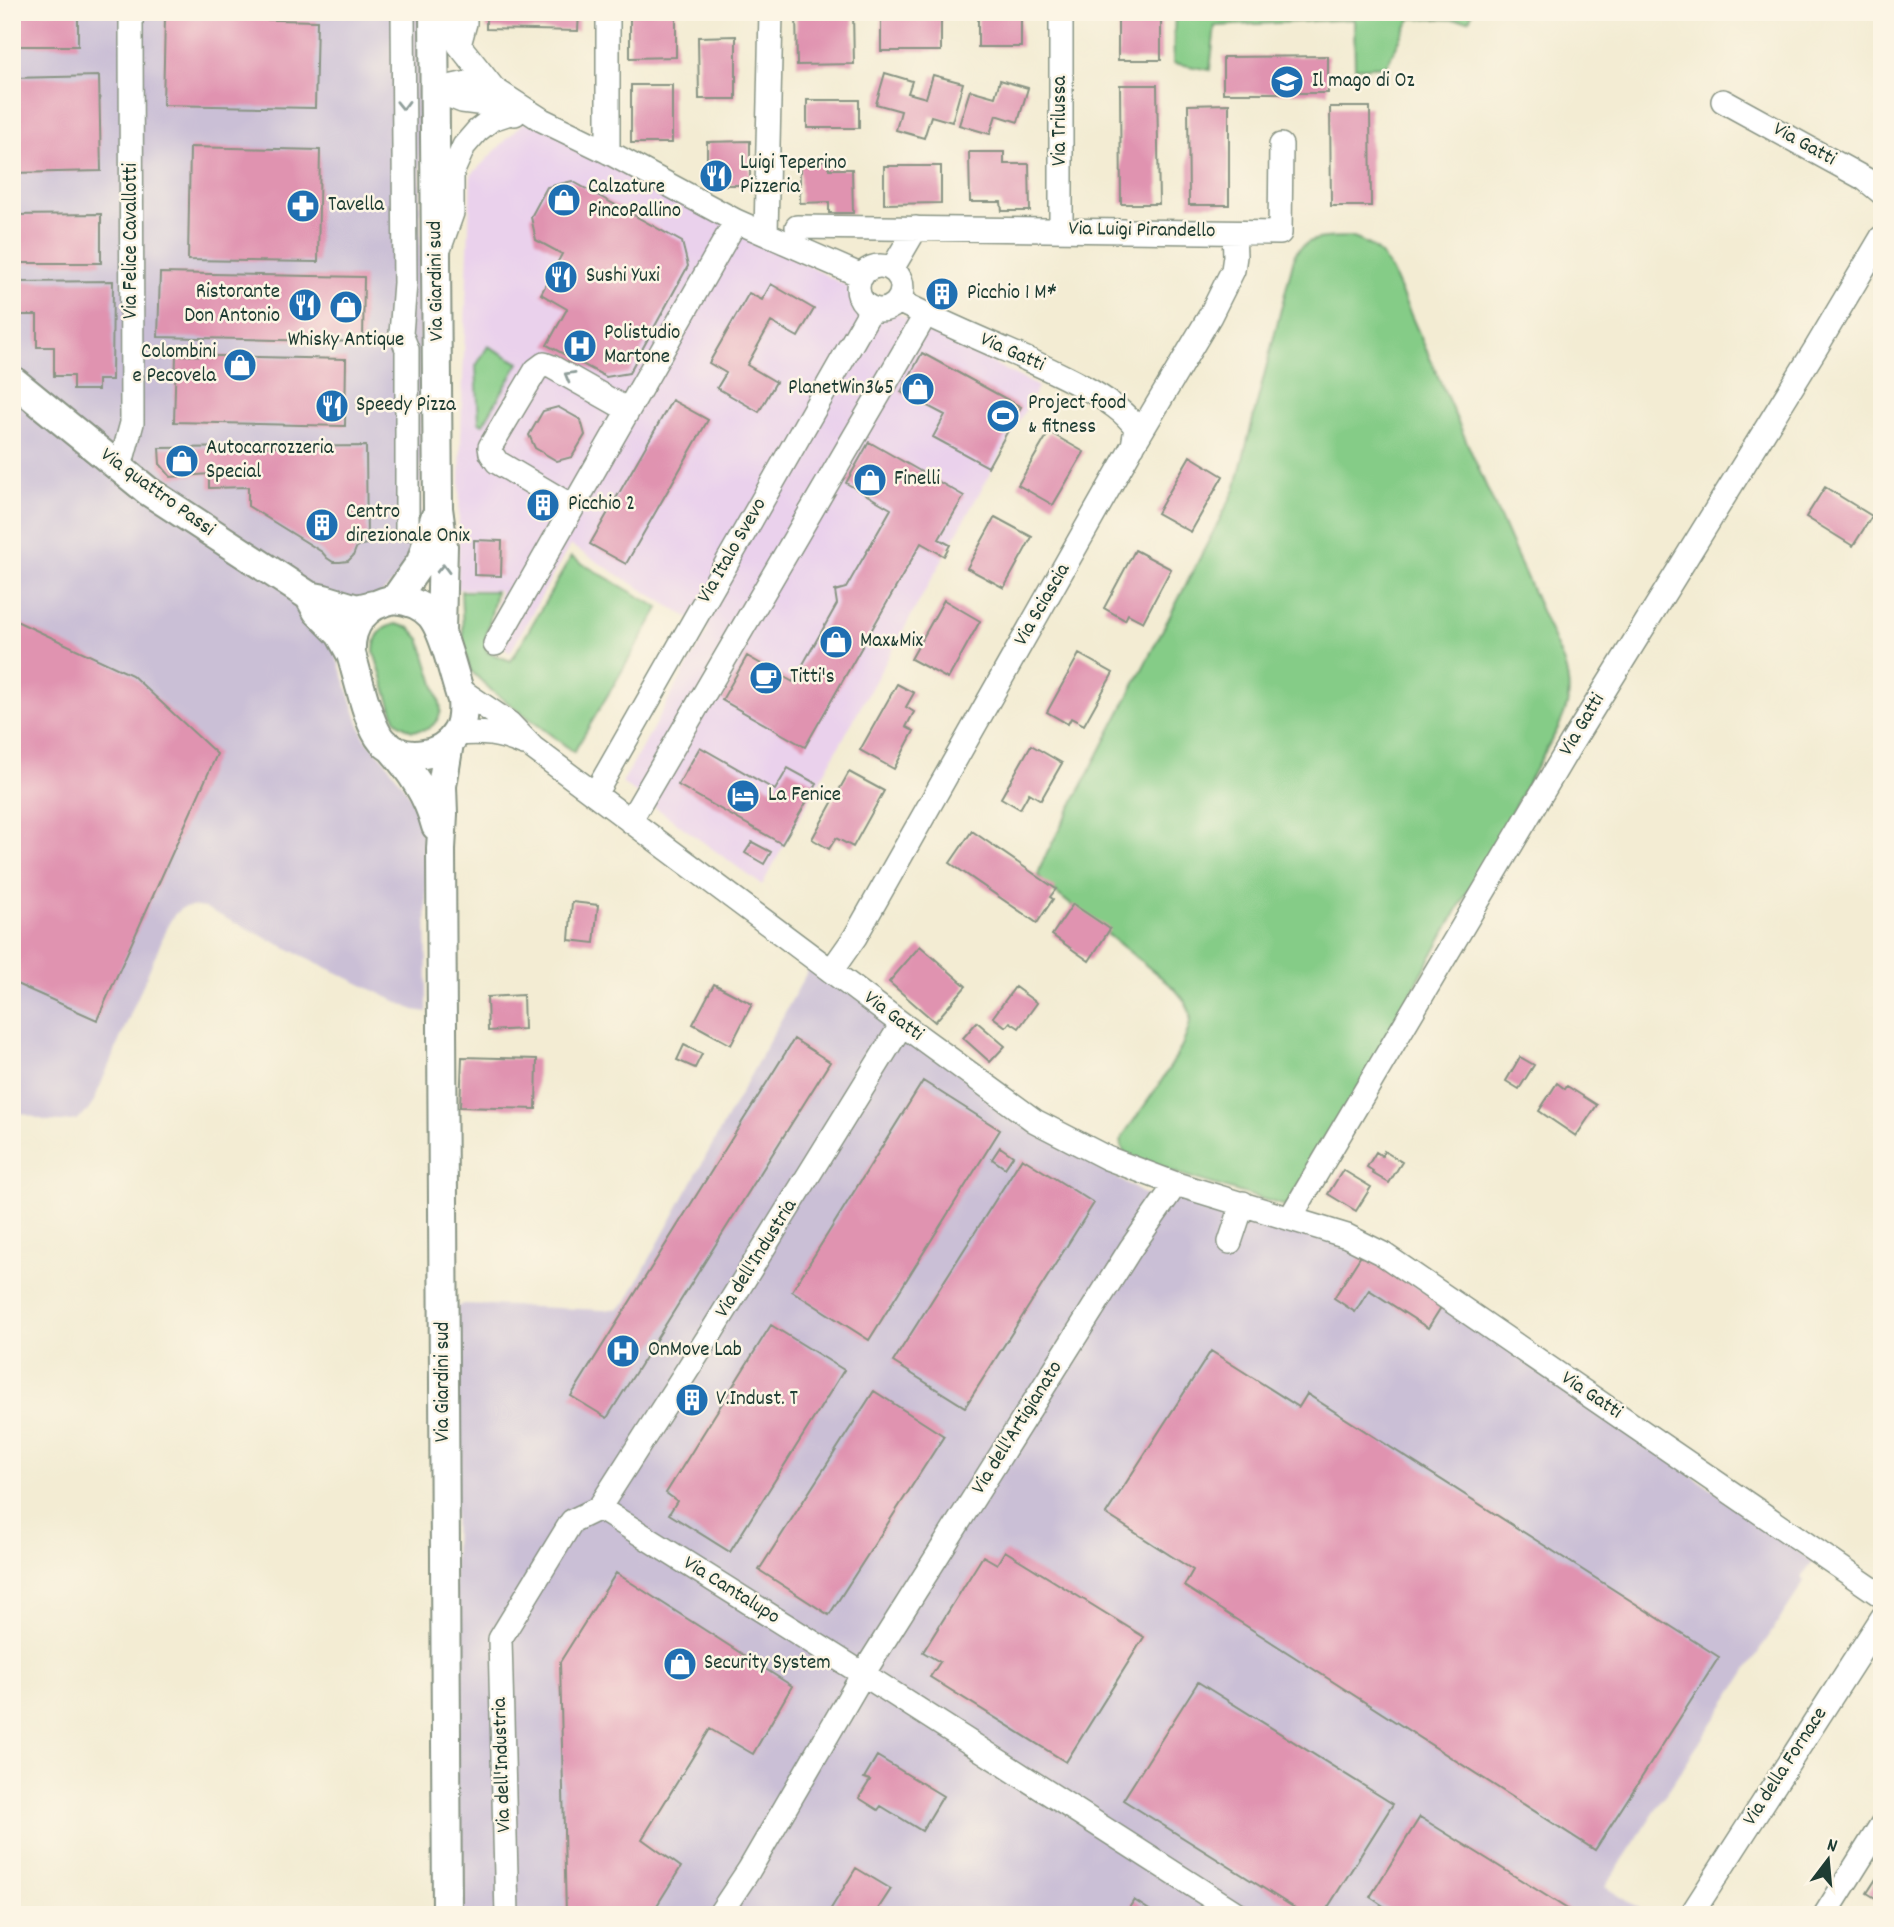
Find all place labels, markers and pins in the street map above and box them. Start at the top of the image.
school or university icon: Il mago di Oz [1268,63,1306,101]
place label: Il mago di Oz [1312,67,1414,97]
place label: Luigi Teperino Pizzeria [740,149,847,203]
restaurant icon: Luigi Teperino Pizzeria [697,157,735,195]
place label: Calzature PincoPallino [588,173,681,227]
shop icon: Calzature PincoPallino [545,181,583,219]
pharmacy icon: Tavella [284,187,322,225]
place label: Tavella [328,191,385,221]
restaurant icon: Sushi Yuxi [542,258,580,296]
place label: Sushi Yuxi [586,262,660,292]
building icon: Picchio 1 M* [923,275,961,313]
place label: Ristorante Don Antonio [184,278,280,332]
place label: Picchio 1 M* [967,279,1057,309]
restaurant icon: Ristorante Don Antonio [286,286,324,324]
shop icon: Whisky Antique [327,288,365,326]
place label: Polistudio Martone [604,319,680,373]
place label: Whisky Antique [288,326,404,356]
hospital icon: Polistudio Martone [561,327,599,365]
place label: Colombini e Pecovela [133,338,217,392]
shop icon: Colombini e Pecovela [221,346,259,384]
shop icon: PlanetWin365 [899,370,937,408]
place label: PlanetWin365 [788,374,894,404]
restaurant icon: Speedy Pizza [313,387,351,425]
place label: Project food & fitness [1028,389,1126,443]
place label: Speedy Pizza [356,391,457,421]
sports icon: Project food & fitness [984,397,1022,435]
place label: Autocarrozzeria Special [206,434,335,488]
shop icon: Autocarrozzeria Special [163,442,201,480]
shop icon: Finelli [851,461,889,499]
place label: Finelli [894,465,940,495]
building icon: Picchio 2 [524,486,562,524]
place label: Picchio 2 [568,490,635,520]
place label: Centro direzionale Onix [346,498,470,552]
building icon: Centro direzionale Onix [303,506,341,544]
shop icon: Max&Mix [817,623,855,661]
place label: Max&Mix [860,627,923,657]
cafe icon: Titti's [747,659,785,697]
place label: Titti's [790,663,835,693]
hotel icon: La Fenice [724,777,762,815]
place label: La Fenice [768,781,841,811]
hospital icon: OnMove Lab [604,1332,642,1370]
place label: OnMove Lab [648,1336,742,1366]
building icon: V.Indust. T [673,1381,711,1419]
place label: V.Indust. T [716,1385,799,1415]
shop icon: Security System [661,1645,699,1683]
place label: Security System [704,1649,831,1679]

